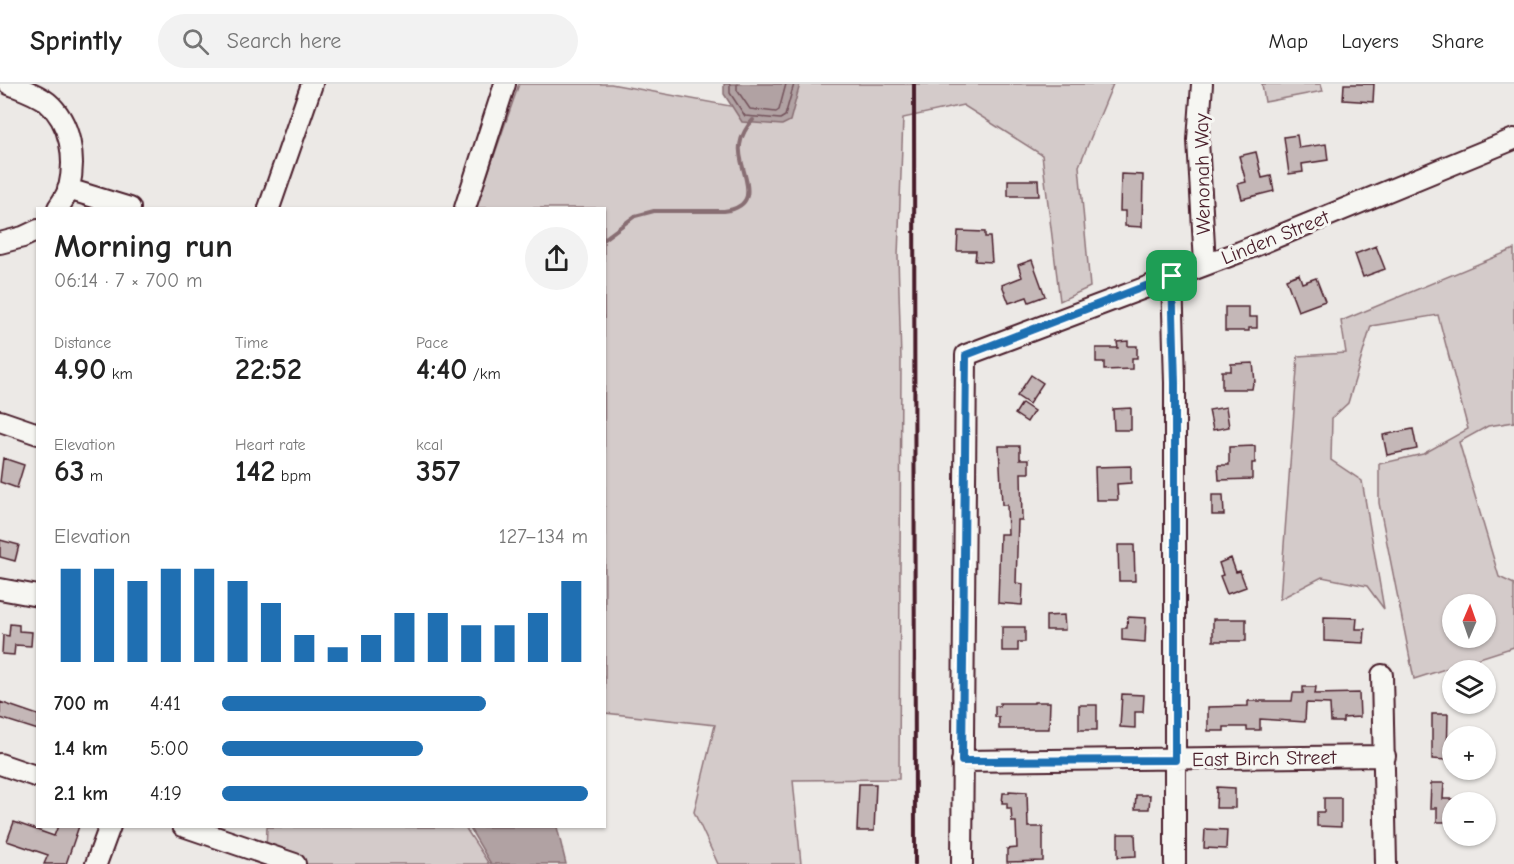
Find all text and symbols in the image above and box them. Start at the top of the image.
search box [158,14,578,68]
text: Sprintly [30,25,122,57]
icon: search [179,25,212,58]
text: Search here [227,28,341,54]
text: Map [1269,29,1308,53]
text: Layers [1341,29,1399,53]
text: Share [1432,29,1484,53]
street label: Wenonah Way [1190,113,1215,235]
street label: Linden Street [1218,205,1334,269]
text: Morning run [54,227,233,265]
button: share [525,227,588,290]
pin [1146,250,1197,301]
icon: arrive [1155,259,1188,292]
text: 06:14 · 7 × 700 m [54,269,202,292]
text: Distance [54,334,111,352]
text: Time [235,334,268,352]
text: Pace [416,334,448,352]
text: 4.90 [54,352,106,387]
text: 22:52 [235,352,302,387]
text: 4:40 [416,352,468,387]
text: km [106,365,133,383]
text: /km [468,365,501,383]
text: Elevation [54,436,115,454]
text: Heart rate [235,436,306,454]
text: kcal [416,436,443,454]
text: 63 [54,454,84,489]
text: 142 [235,454,276,489]
text: 357 [416,454,460,489]
text: m [84,467,103,485]
text: bpm [276,467,311,485]
text: Elevation [54,525,131,548]
text: 127–134 m [499,525,588,548]
north arrow [1442,594,1496,648]
map controls [1442,594,1496,846]
button: layers [1442,660,1496,714]
text: 700 m [54,692,109,715]
text: 4:41 [150,692,181,715]
button: + [1442,726,1496,780]
text: 1.4 km [54,737,108,760]
text: 5:00 [150,737,189,760]
street label: East Birch Street [1192,746,1338,771]
text: 2.1 km [54,782,108,805]
text: 4:19 [150,782,182,805]
button: − [1442,792,1496,846]

